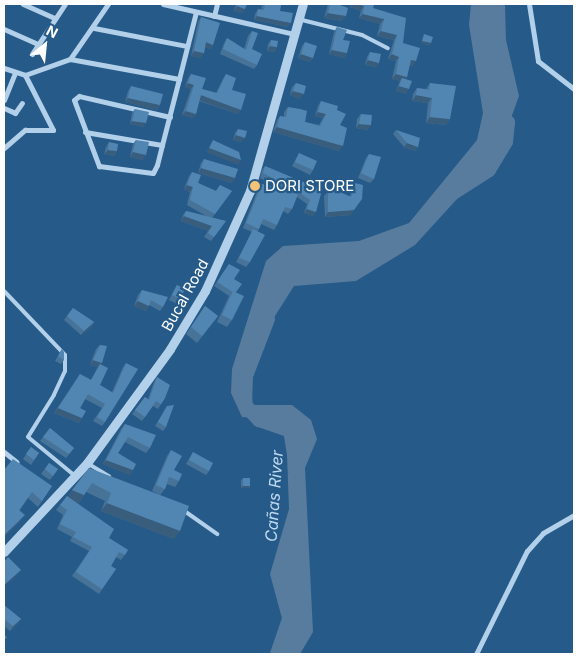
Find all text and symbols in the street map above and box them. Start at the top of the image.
north arrow [20,20,70,70]
text: N [44,21,61,41]
place label: DORI STORE [265,177,354,195]
marker: DORI STORE [249,180,261,192]
street label: Bucal Road [158,256,212,334]
water label: Cañas River [261,450,287,542]

